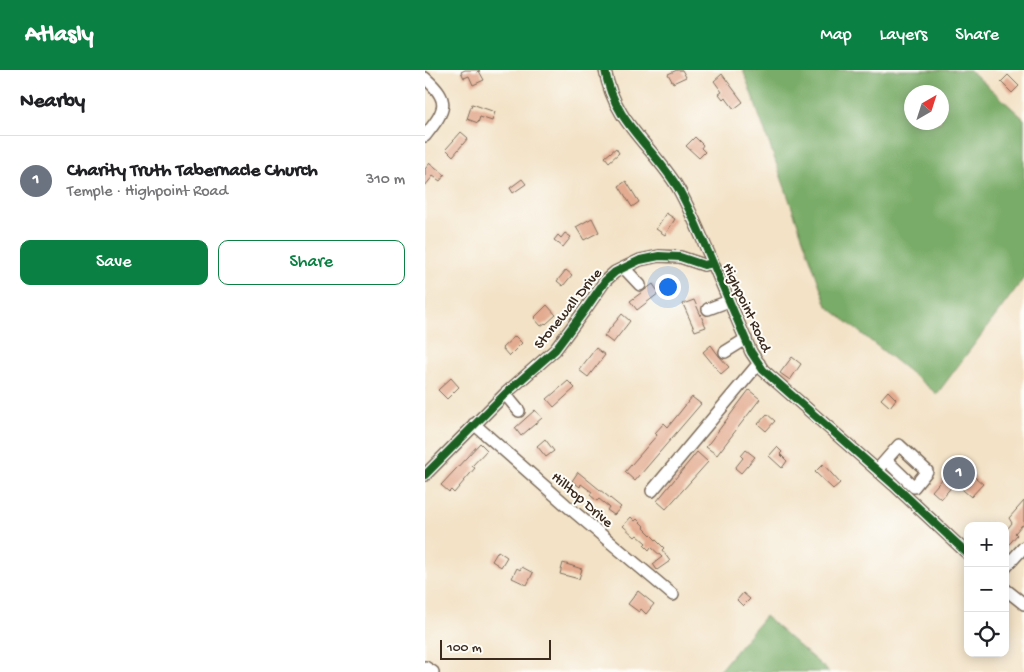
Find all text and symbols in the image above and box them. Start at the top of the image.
text: Atlasly [25,21,94,50]
text: Map [820,25,852,46]
text: Layers [880,25,927,46]
text: Share [955,25,999,46]
north arrow [904,85,949,130]
text: Nearby [20,90,85,115]
text: Charity Truth Tabernacle Church [67,160,318,183]
text: 1 [33,171,39,190]
text: 310 m [366,171,405,190]
text: Temple · Highpoint Road [67,183,228,202]
button: Save [20,240,208,285]
button: Share [218,240,405,285]
street label: Highpoint Road [718,260,775,356]
street label: Stonewall Drive [531,265,607,353]
your location [655,274,681,300]
pin: 1 [943,454,975,492]
street label: Hilltop Drive [547,469,616,532]
map controls [964,522,1009,657]
button: + [964,522,1009,567]
button: − [964,567,1009,612]
button: locate [964,612,1009,657]
scale bar [440,637,551,660]
text: 100 m [447,640,482,657]

